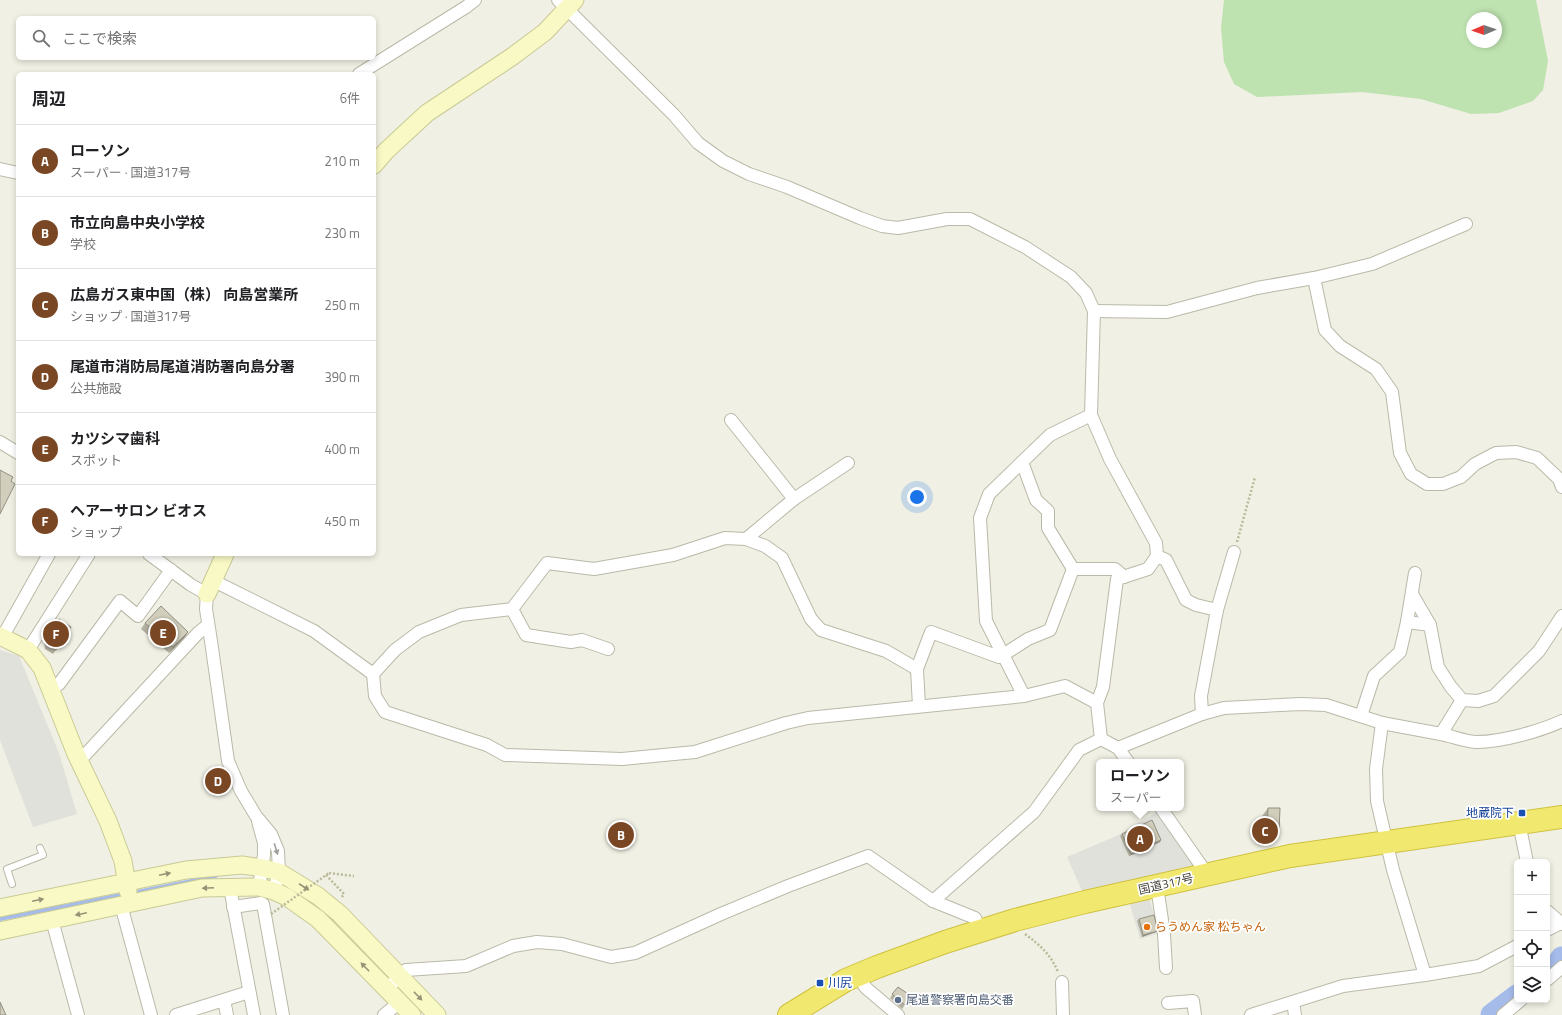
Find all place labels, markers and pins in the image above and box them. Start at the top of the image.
pin: E [150,618,176,648]
pin: F [43,619,69,649]
pin: D [205,766,231,796]
place label: 地蔵院下 [1466,803,1514,822]
marker: 地蔵院下 [1517,808,1527,818]
pin: C [1252,816,1278,846]
pin: B [608,820,634,850]
pin: A [1127,824,1153,854]
place label: らうめん家 松ちゃん [1155,917,1266,936]
marker: らうめん家 松ちゃん [1142,922,1152,932]
place label: 川尻 [828,973,852,992]
marker: 川尻 [815,978,825,988]
place label: 尾道警察署向島交番 [906,990,1014,1009]
marker: 尾道警察署向島交番 [893,995,903,1005]

